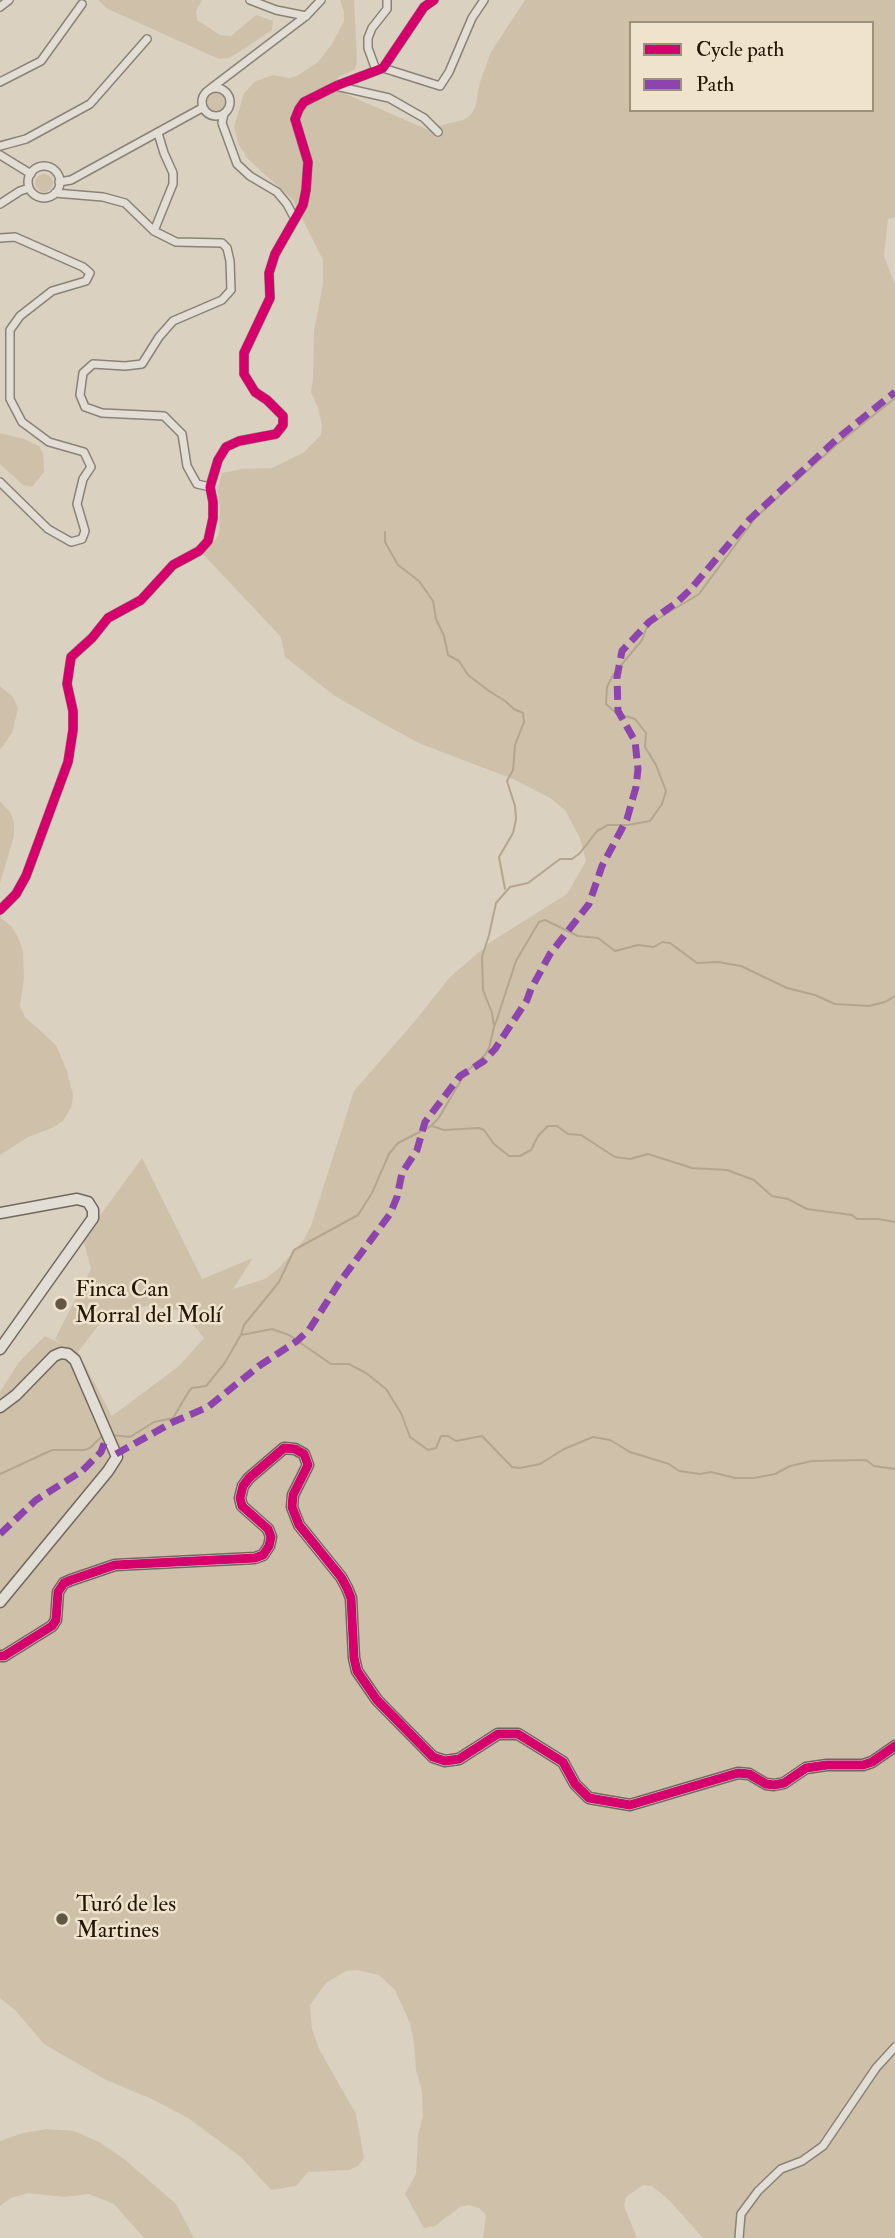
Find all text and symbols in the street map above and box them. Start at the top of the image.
legend [629,21,874,112]
text: Cycle path [696,36,784,63]
text: Path [696,71,734,98]
place label: Finca Can Morral del Molí [75,1277,222,1331]
marker: Finca Can Morral del Molí [53,1296,69,1312]
place label: Turó de les Martines [76,1892,176,1946]
marker: Turó de les Martines [54,1911,70,1927]

